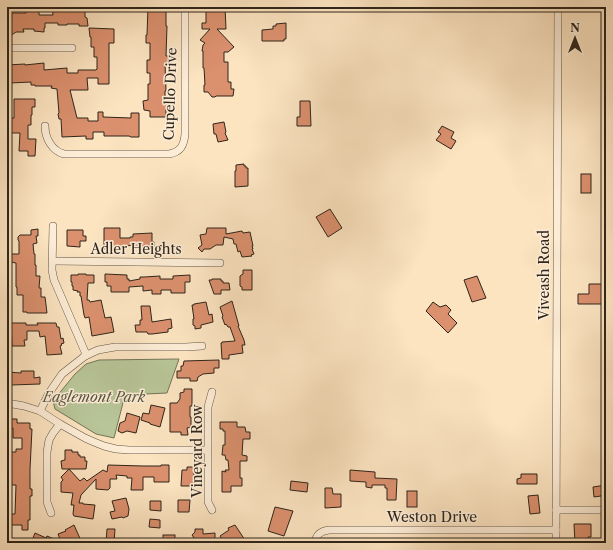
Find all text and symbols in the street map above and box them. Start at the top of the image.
north arrow [555,18,595,58]
text: N [570,21,580,35]
street label: Cupello Drive [159,47,181,141]
street label: Viveash Road [535,230,553,321]
street label: Adler Heights [89,240,182,258]
park label: Eaglemont Park [42,388,146,406]
street label: Vineyard Row [188,404,206,499]
street label: Weston Drive [386,508,477,526]

